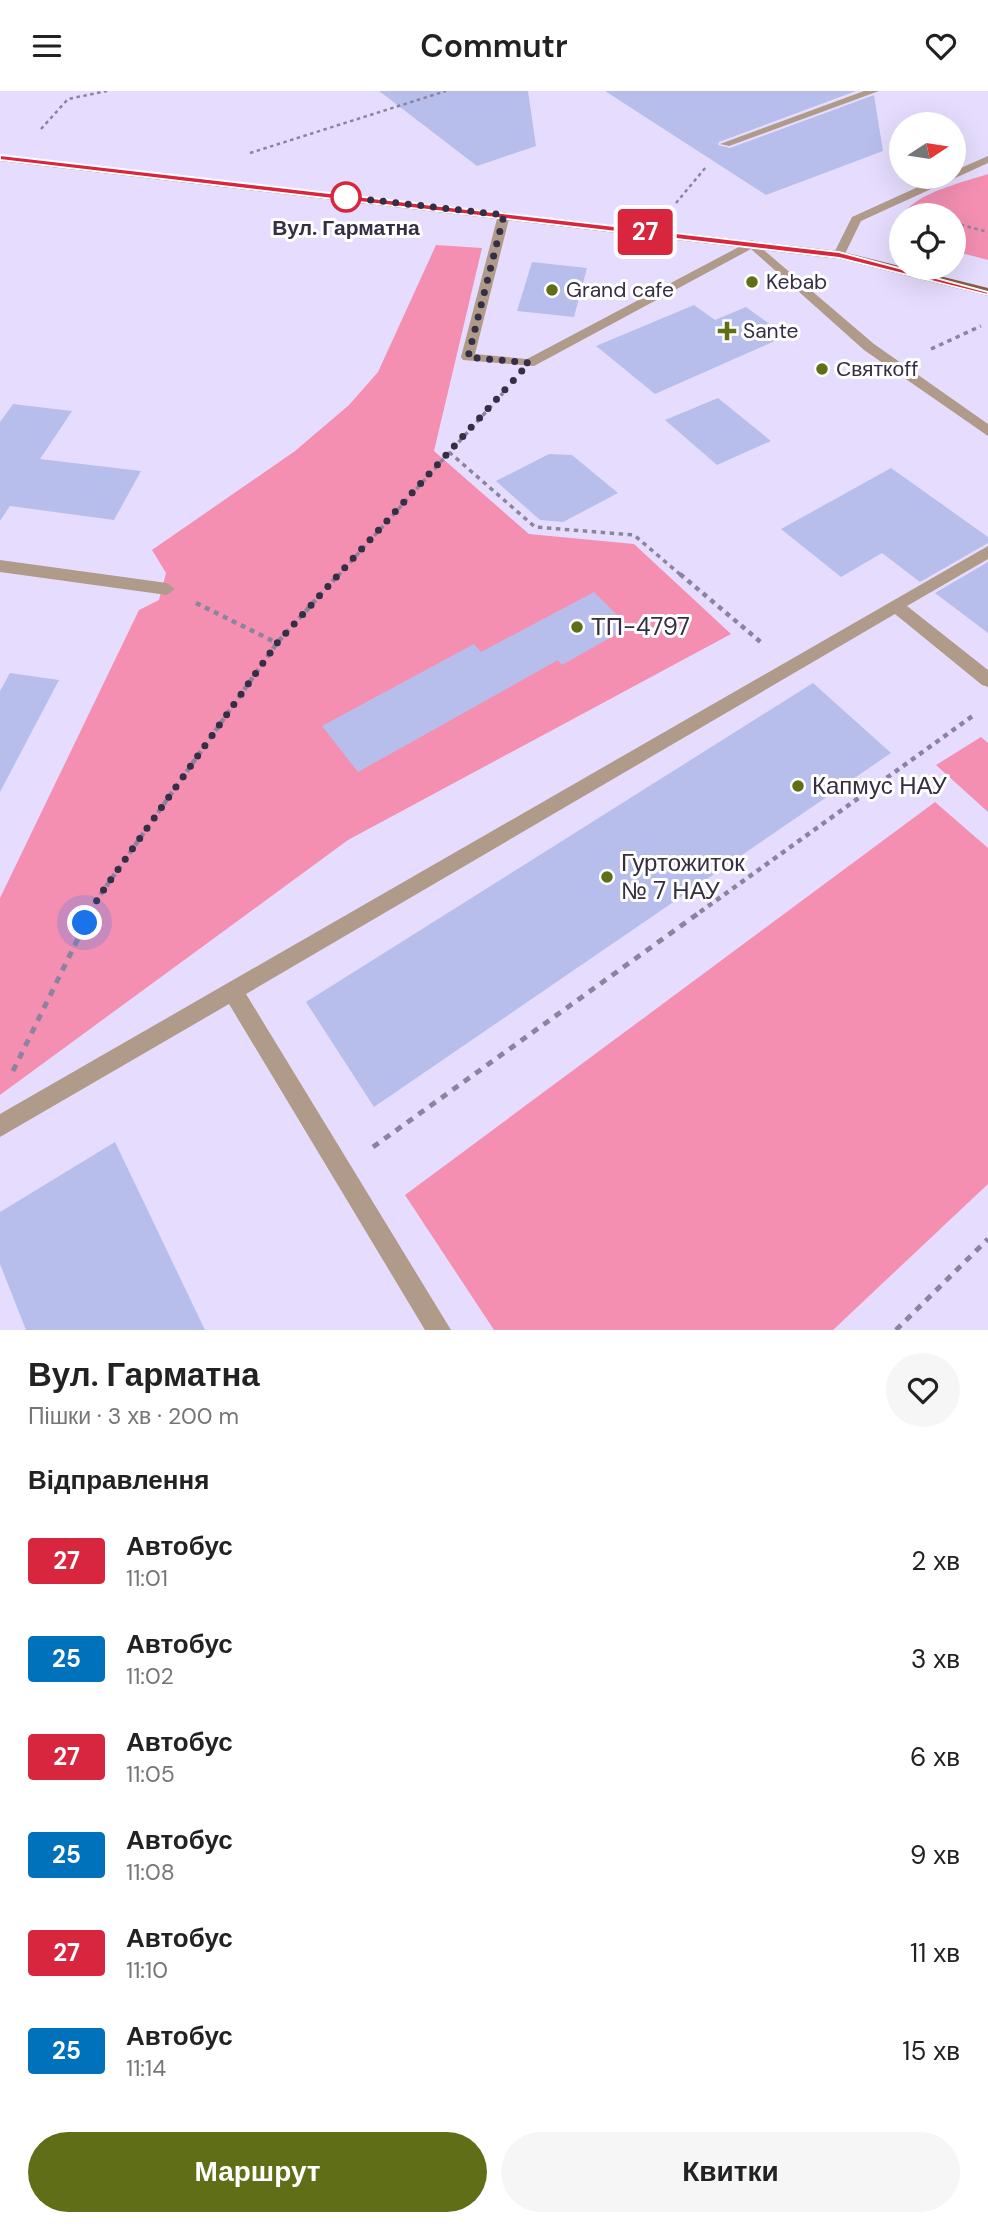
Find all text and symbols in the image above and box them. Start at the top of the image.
text: Commutr [420,25,568,67]
icon: menu [28,27,66,65]
icon: heart [922,27,960,65]
north arrow [889,112,966,189]
map controls [889,112,966,280]
marker: Вул. Гарматна [331,182,361,212]
button: locate [889,203,966,280]
line badge: 27 [614,209,676,255]
place label: Вул. Гарматна [272,214,420,242]
text: 27 [632,216,658,247]
place label: Kebab [766,268,827,296]
marker: Kebab [744,274,760,290]
place label: Grand cafe [566,276,674,304]
marker: Grand cafe [544,282,560,298]
place label: Sante [743,317,799,345]
marker: Sante [717,321,737,341]
place label: Святкоff [836,355,918,383]
marker: Святкоff [814,361,830,377]
place label: ТП-4797 [591,611,690,642]
marker: ТП-4797 [569,619,585,635]
place label: Капмус НАУ [812,770,947,801]
marker: Капмус НАУ [790,778,806,794]
place label: Гуртожиток № 7 НАУ [621,847,745,906]
marker: Гуртожиток № 7 НАУ [599,869,615,885]
your location [67,905,102,940]
text: Вул. Гарматна [28,1353,260,1396]
button: heart [886,1353,960,1427]
text: Пішки · 3 хв · 200 m [28,1401,239,1431]
text: Відправлення [28,1463,209,1497]
text: Автобус [126,1529,233,1563]
text: 2 хв [911,1544,960,1578]
text: 27 [53,1545,80,1576]
text: 11:01 [126,1563,168,1593]
text: Автобус [126,1627,233,1661]
text: 3 хв [911,1642,960,1676]
text: 25 [52,1643,81,1674]
text: 11:02 [126,1661,174,1691]
text: Автобус [126,1725,233,1759]
text: 6 хв [910,1740,960,1774]
text: 27 [53,1741,80,1772]
text: 11:05 [126,1759,175,1789]
text: Автобус [126,1823,233,1857]
text: 9 хв [910,1838,960,1872]
text: 25 [52,1839,81,1870]
text: 11:08 [126,1857,175,1887]
text: Автобус [126,1921,233,1955]
text: 11 хв [910,1936,960,1970]
text: 27 [53,1937,80,1968]
text: 11:10 [126,1955,168,1985]
text: Автобус [126,2019,233,2053]
text: 15 хв [902,2034,960,2068]
text: 25 [52,2035,81,2066]
text: 11:14 [126,2053,166,2083]
button: Маршрут [28,2132,487,2212]
button: Квитки [501,2132,960,2212]

